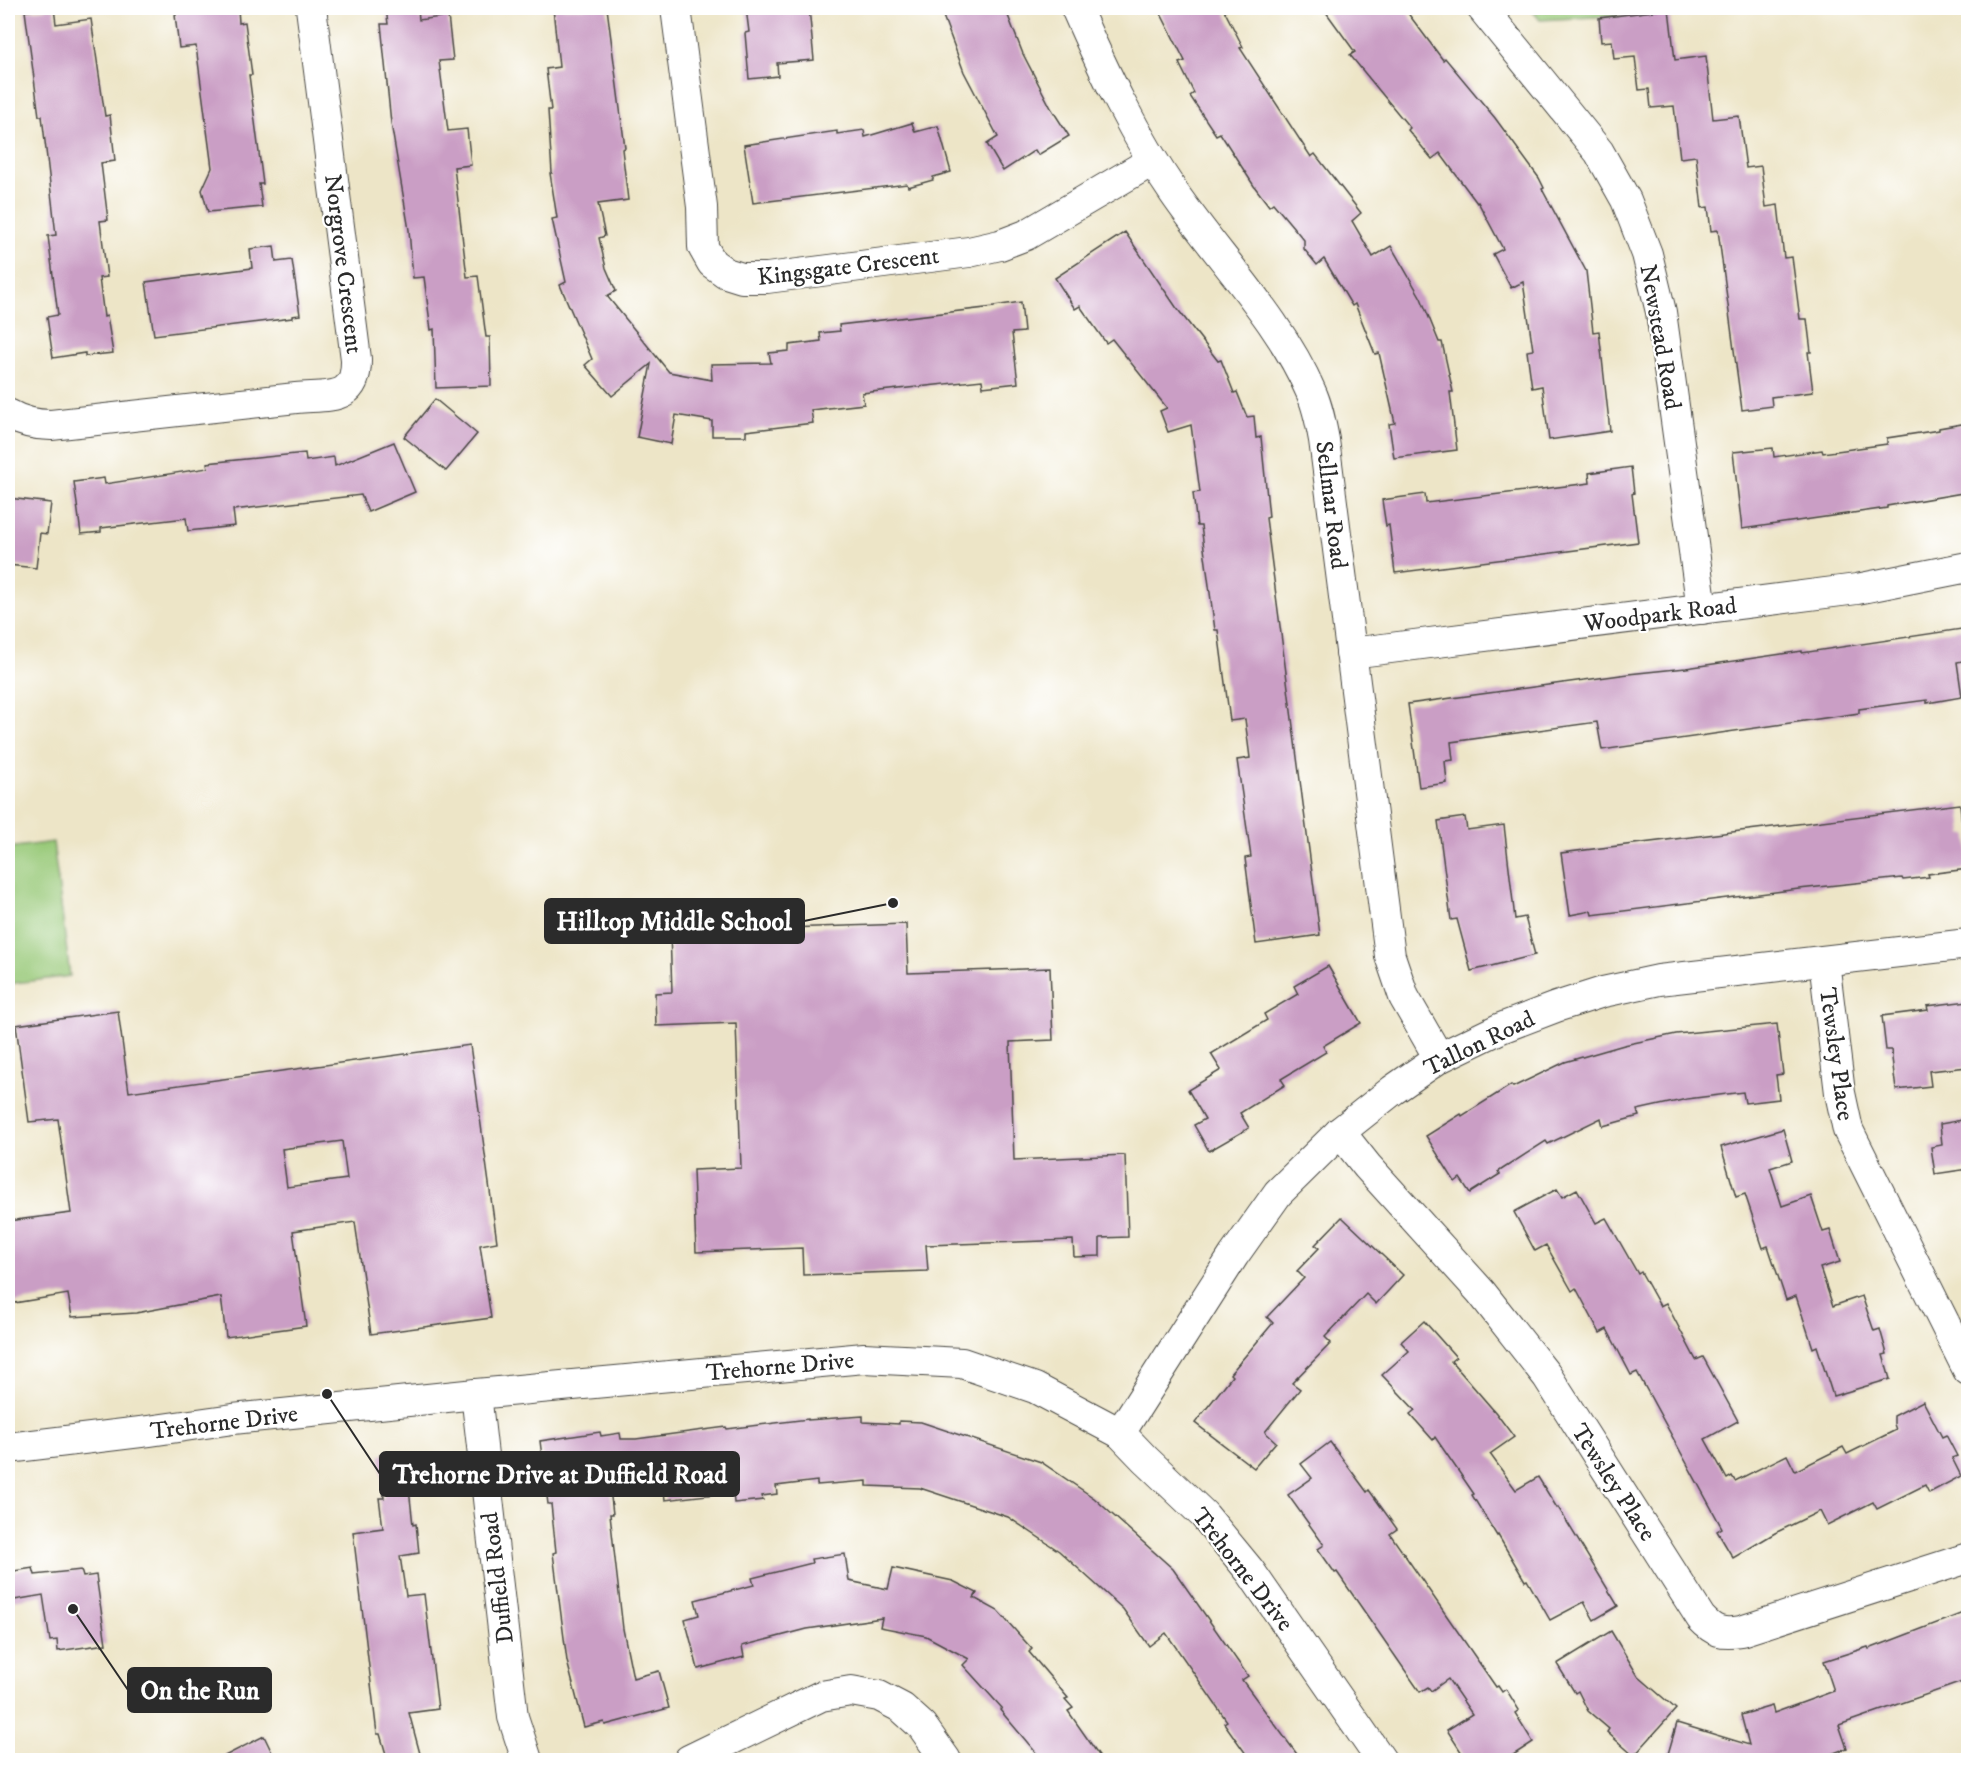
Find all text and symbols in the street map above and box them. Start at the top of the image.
street label: Norgrove Crescent [317,173,369,356]
street label: Kingsgate Crescent [755,241,941,293]
street label: Newstead Road [1632,262,1688,412]
street label: Sellmar Road [1308,439,1354,571]
street label: Woodpark Road [1581,591,1738,639]
callout: Hilltop Middle School [545,899,804,943]
text: Hilltop Middle School [556,906,793,939]
street label: Tewsley Place [1812,986,1860,1123]
street label: Tallon Road [1419,1004,1540,1084]
street label: Trehorne Drive [705,1346,855,1388]
street label: Trehorne Drive [149,1399,300,1447]
street label: Tewsley Place [1564,1418,1662,1547]
callout: Trehorne Drive at Duffield Road [380,1452,739,1496]
text: Trehorne Drive at Duffield Road [392,1459,728,1492]
street label: Trehorne Drive [1185,1502,1300,1637]
street label: Duffield Road [475,1510,521,1645]
callout: On the Run [128,1668,271,1712]
text: On the Run [140,1675,260,1708]

